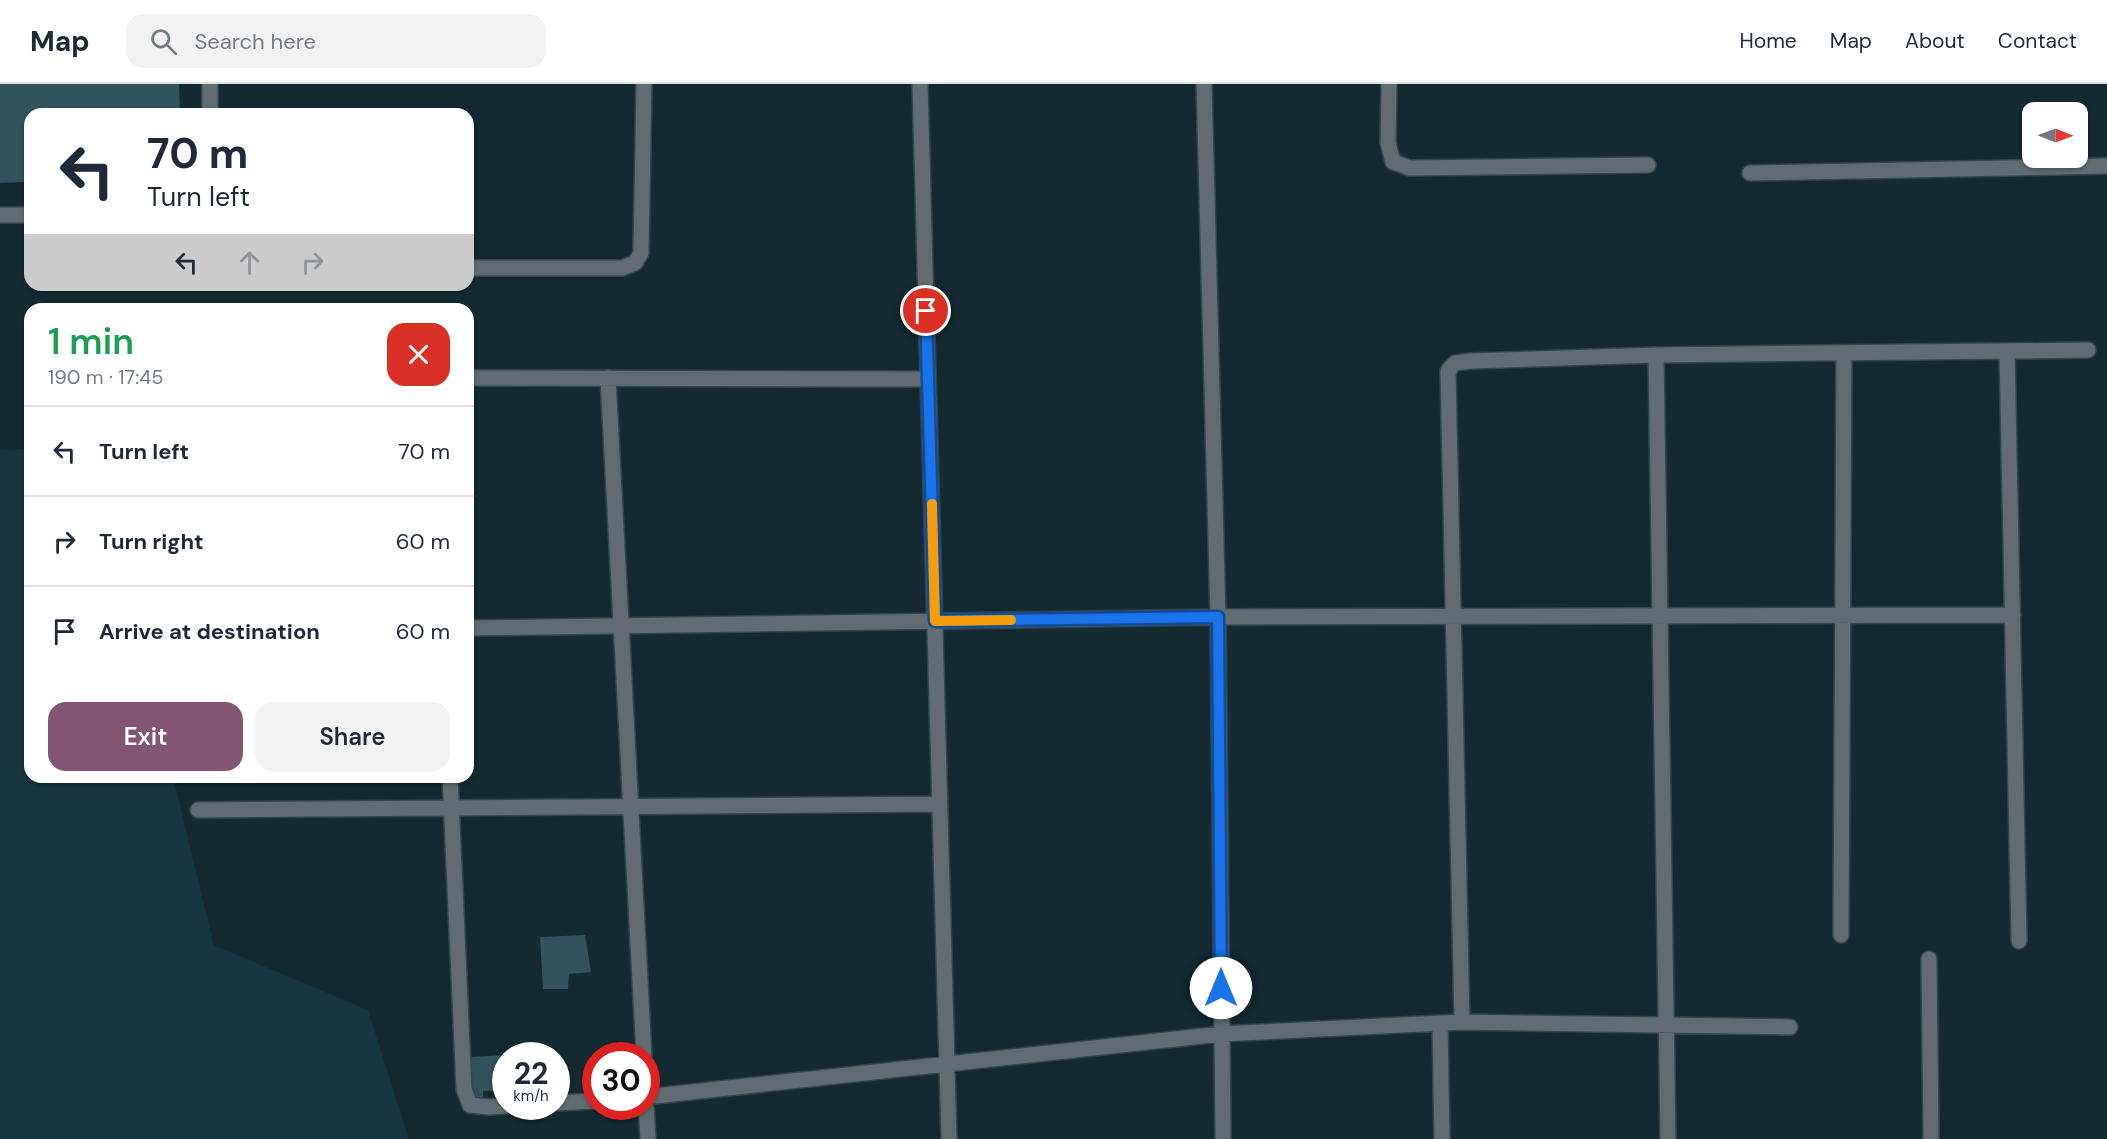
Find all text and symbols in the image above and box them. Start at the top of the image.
search box [126,14,546,68]
text: Map [30,23,90,60]
icon: search [147,25,180,58]
text: Search here [195,27,316,56]
text: Home [1739,27,1797,55]
text: Map [1830,27,1872,55]
text: About [1905,27,1965,55]
text: Contact [1998,27,2077,55]
north arrow [2022,102,2088,168]
map controls [2022,102,2088,168]
text: 70 m [147,126,248,181]
icon: left [48,132,126,210]
text: Turn left [147,179,250,214]
icon: left [170,246,203,279]
icon: ahead [233,246,266,279]
icon: right [296,246,329,279]
pin [900,285,951,336]
icon: arrive [909,294,942,327]
text: 1 min [48,318,134,365]
button: close [387,323,450,386]
text: 190 m · 17:45 [48,364,164,390]
icon: left [48,435,81,468]
text: Turn left [99,437,189,466]
text: 70 m [398,437,450,466]
icon: right [48,525,81,558]
text: Turn right [99,527,204,556]
text: 60 m [396,527,450,556]
icon: arrive [48,615,81,648]
text: Arrive at destination [99,617,320,646]
text: 60 m [396,617,450,646]
button: Exit [48,702,243,771]
button: Share [255,702,450,771]
position arrow [1189,956,1253,1020]
speed limit sign: 30 [582,1042,660,1120]
text: 22 [514,1054,548,1093]
text: km/h [513,1086,549,1106]

